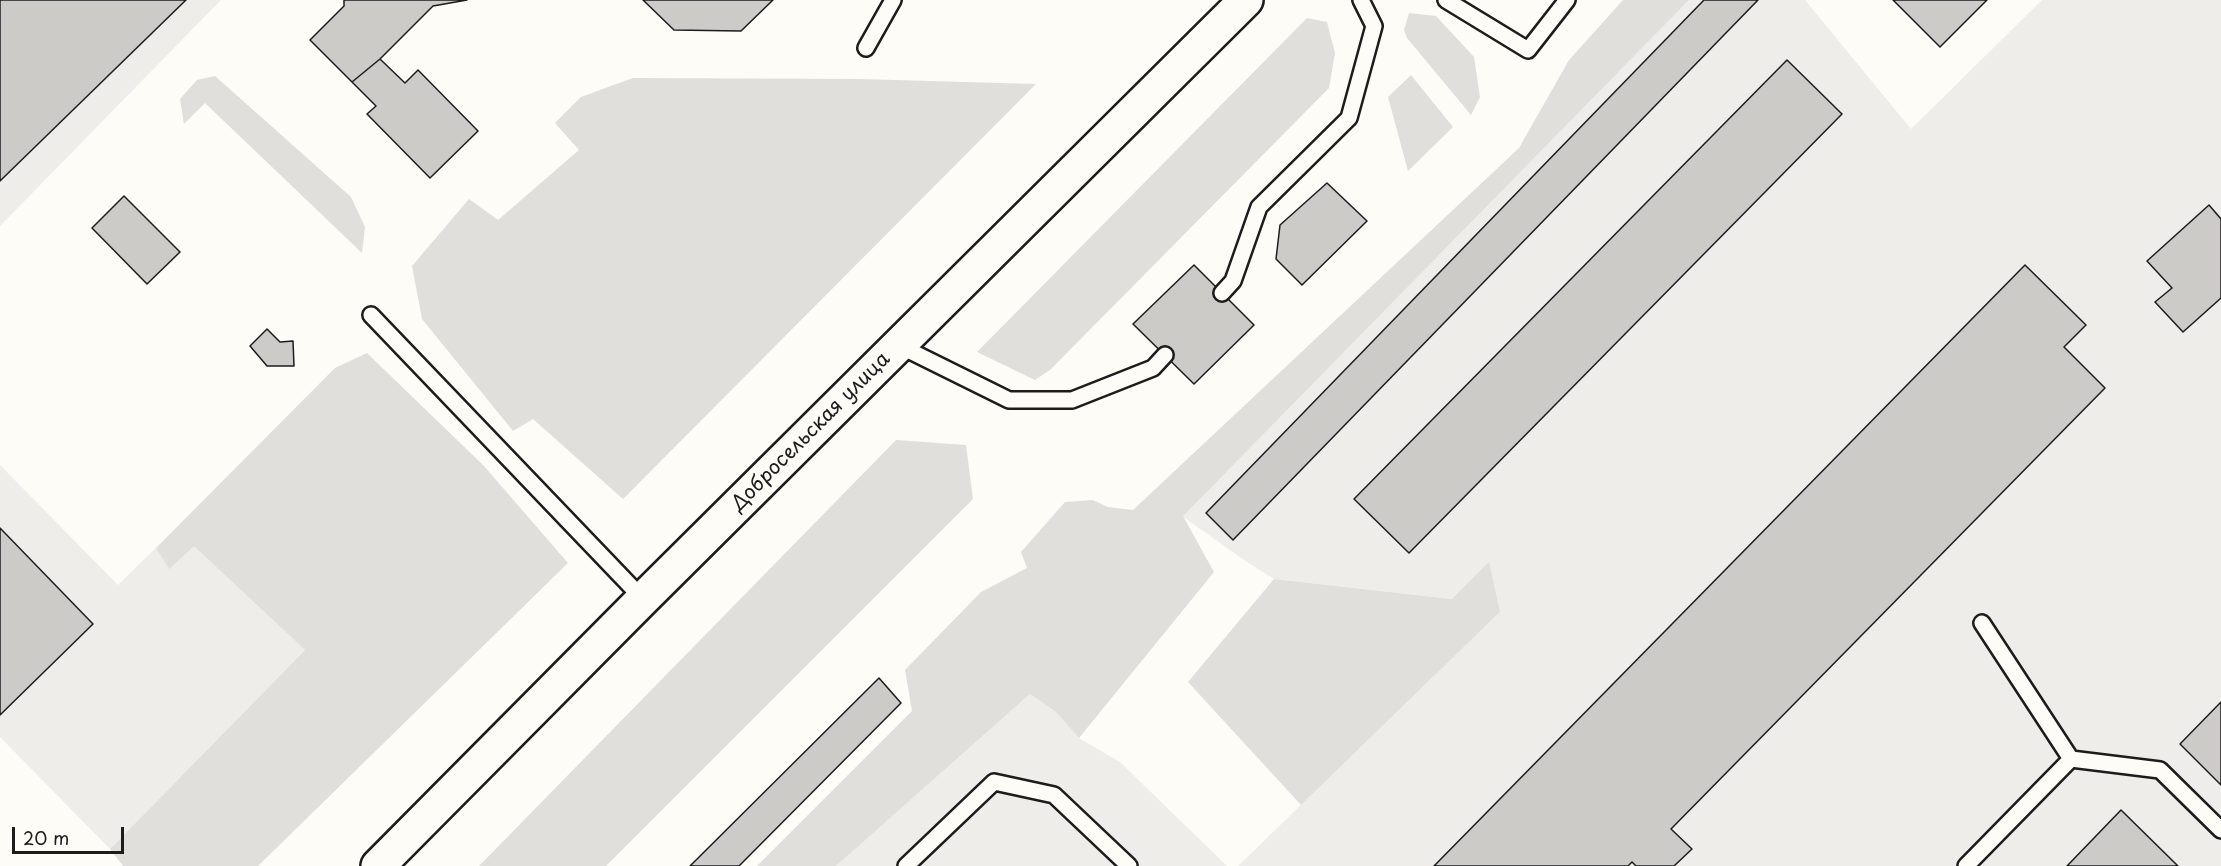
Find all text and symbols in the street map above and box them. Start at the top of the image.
street label: Добросельская улица [727,348,895,516]
scale bar [15,815,128,853]
text: 20 m [23,824,69,851]

